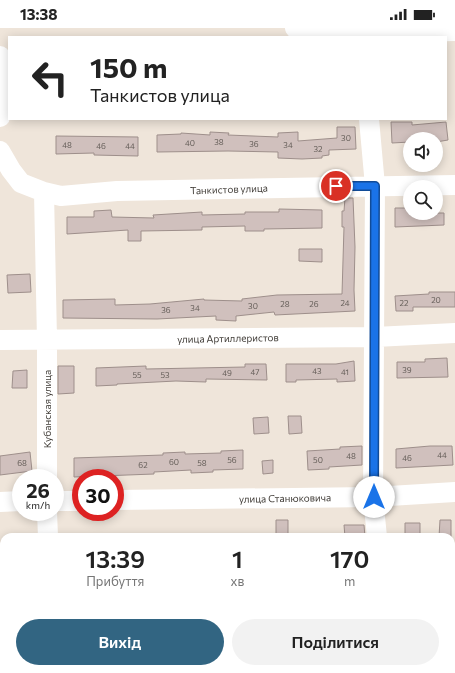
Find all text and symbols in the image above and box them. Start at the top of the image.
text: 13:38 [20,5,58,23]
text: 150 m [90,50,167,84]
icon: left [24,52,76,104]
text: Танкистов улица [90,84,230,106]
map controls [403,132,443,220]
button: sound [403,132,443,172]
house number: 30 [341,133,351,143]
house number: 38 [214,137,224,147]
house number: 40 [185,138,195,148]
house number: 36 [249,139,259,149]
house number: 48 [62,140,72,150]
house number: 34 [283,140,293,150]
house number: 46 [96,141,106,151]
house number: 44 [125,141,135,151]
house number: 32 [314,144,323,154]
pin [319,169,353,203]
icon: arrive [325,175,347,197]
button: search [403,180,443,220]
street label: Танкистов улица [190,182,268,196]
house number: 20 [431,295,441,305]
house number: 24 [340,298,350,308]
house number: 22 [400,298,409,308]
house number: 28 [280,299,290,309]
house number: 26 [309,299,319,309]
house number: 30 [248,301,258,311]
house number: 34 [190,303,200,313]
house number: 36 [161,305,171,315]
street label: улица Артиллеристов [177,331,279,345]
house number: 39 [402,365,412,375]
house number: 43 [312,366,322,376]
house number: 47 [251,367,259,377]
house number: 41 [341,367,349,377]
house number: 49 [222,368,232,378]
street label: Кубанская улица [41,370,53,448]
house number: 55 [132,370,142,380]
house number: 53 [160,370,170,380]
house number: 44 [437,450,447,460]
house number: 48 [346,451,356,461]
house number: 46 [402,453,412,463]
house number: 56 [227,455,237,465]
house number: 50 [313,455,323,465]
house number: 60 [169,457,179,467]
house number: 68 [17,458,27,468]
house number: 58 [197,458,207,468]
house number: 62 [138,460,148,470]
speed limit sign: 30 [72,469,124,521]
position arrow [353,476,395,518]
text: 26 [26,478,50,502]
street label: улица Станюковича [239,491,331,505]
text: km/h [26,499,50,511]
text: 13:39 [86,544,145,573]
text: 1 [232,544,243,573]
text: 170 [330,544,369,573]
text: Прибуття [86,573,144,589]
text: хв [231,573,244,589]
text: m [344,573,355,589]
button: Вихід [16,619,224,665]
button: Поділитися [232,619,439,665]

